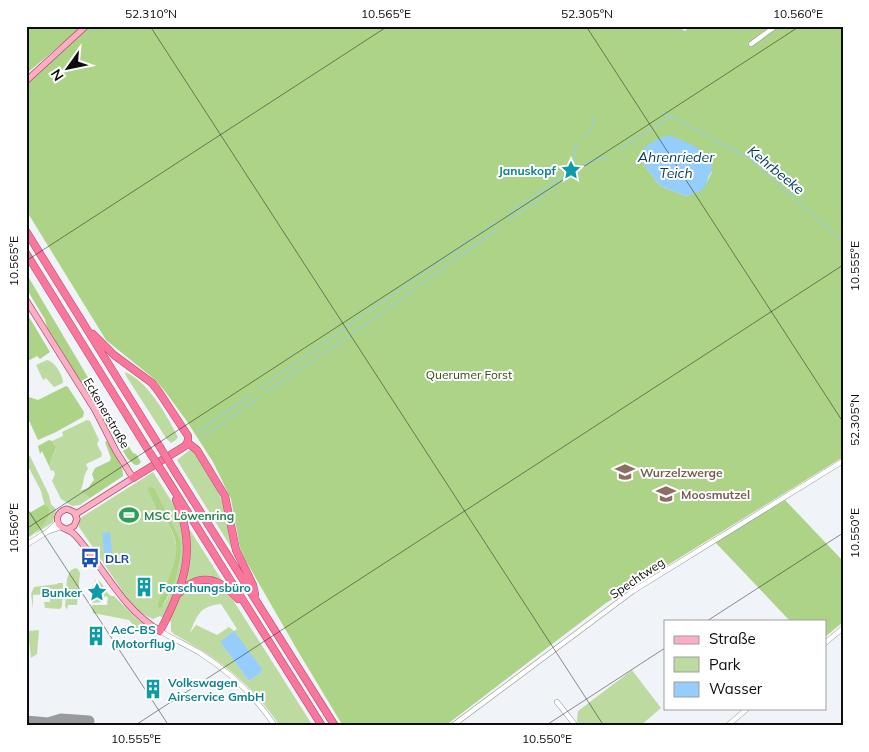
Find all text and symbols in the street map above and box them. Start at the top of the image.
text: 52.310°N [125,6,177,21]
text: 10.565°E [361,6,411,21]
text: 52.305°N [561,6,613,21]
text: 10.560°E [773,6,823,21]
north arrow [42,42,92,92]
text: N [47,66,68,84]
water label: Kehrbeeke [744,142,808,199]
water label: Ahrenrieder Teich [637,148,715,182]
place icon: Januskopf [560,159,582,181]
place label: Januskopf [498,163,557,178]
text: 10.565°E [6,236,21,286]
text: 10.555°E [847,241,862,291]
park label: Querumer Forst [426,367,512,382]
street label: Eckenerstraße [81,375,133,451]
text: 52.305°N [847,394,862,446]
school or university icon: Wurzelzwerge [614,461,636,483]
place label: Wurzelzwerge [640,465,723,480]
school or university icon: Moosmutzel [655,483,677,505]
place label: Moosmutzel [681,487,750,502]
text: 10.560°E [6,503,21,553]
sports icon: MSC Löwenring [118,504,140,526]
place label: MSC Löwenring [144,508,234,523]
text: 10.550°E [847,508,862,558]
bus stop icon: DLR [79,547,101,569]
place label: DLR [105,551,130,566]
street label: Spechtweg [607,554,667,602]
building icon: Forschungsbüro [133,576,155,598]
place label: Forschungsbüro [159,580,251,595]
place icon: Bunker [86,581,108,603]
place label: Bunker [42,585,82,600]
legend [664,620,826,710]
place label: AeC-BS (Motorflug) [111,622,176,651]
building icon: AeC-BS (Motorflug) [85,625,107,647]
text: Straße [709,629,756,648]
text: Park [709,655,741,674]
place label: Volkswagen Airservice GmbH [167,675,264,704]
building icon: Volkswagen Airservice GmbH [142,678,164,700]
text: Wasser [709,679,763,698]
text: 10.555°E [111,731,161,746]
text: 10.550°E [522,731,572,746]

